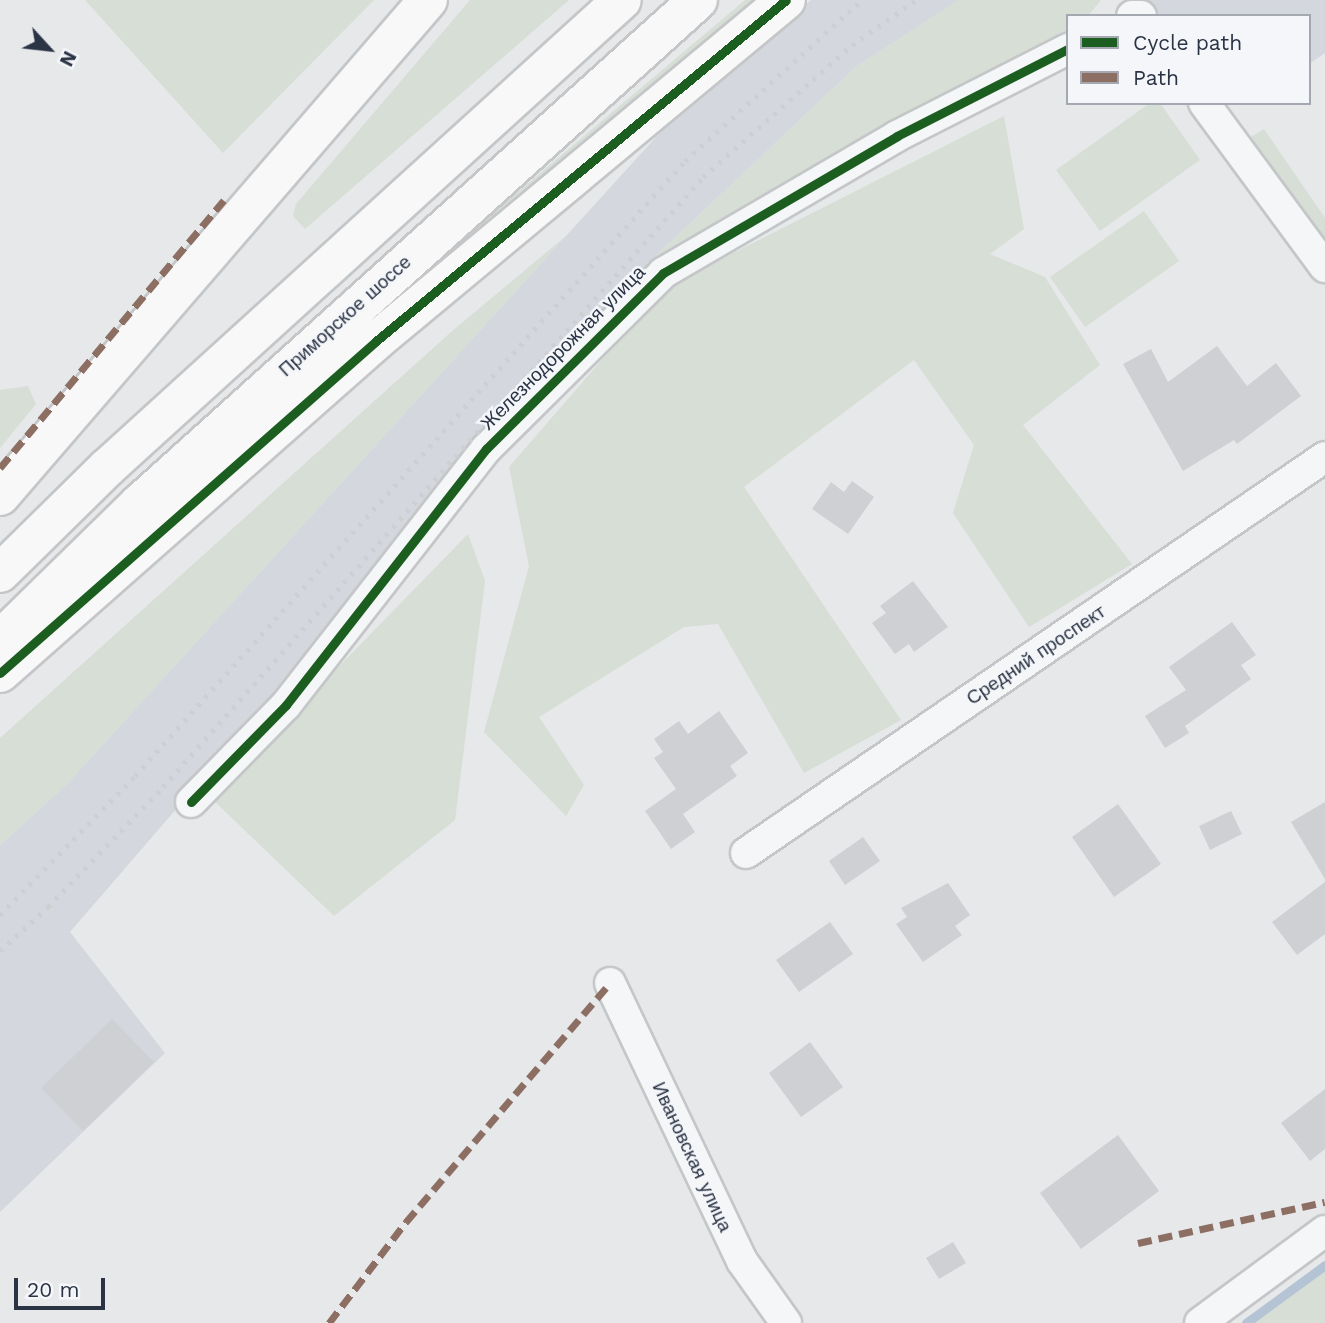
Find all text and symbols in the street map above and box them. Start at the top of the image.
north arrow [14,14,84,84]
legend [1066,14,1311,105]
text: Cycle path [1133,30,1242,55]
text: N [55,47,82,70]
text: Path [1133,65,1179,90]
street label: Приморское шоссе [274,251,416,381]
street label: Железнодорожная улица [476,261,650,435]
street label: Средний проспект [962,600,1110,710]
street label: Ивановская улица [647,1078,737,1236]
scale bar [18,1264,108,1308]
text: 20 m [27,1277,79,1302]

